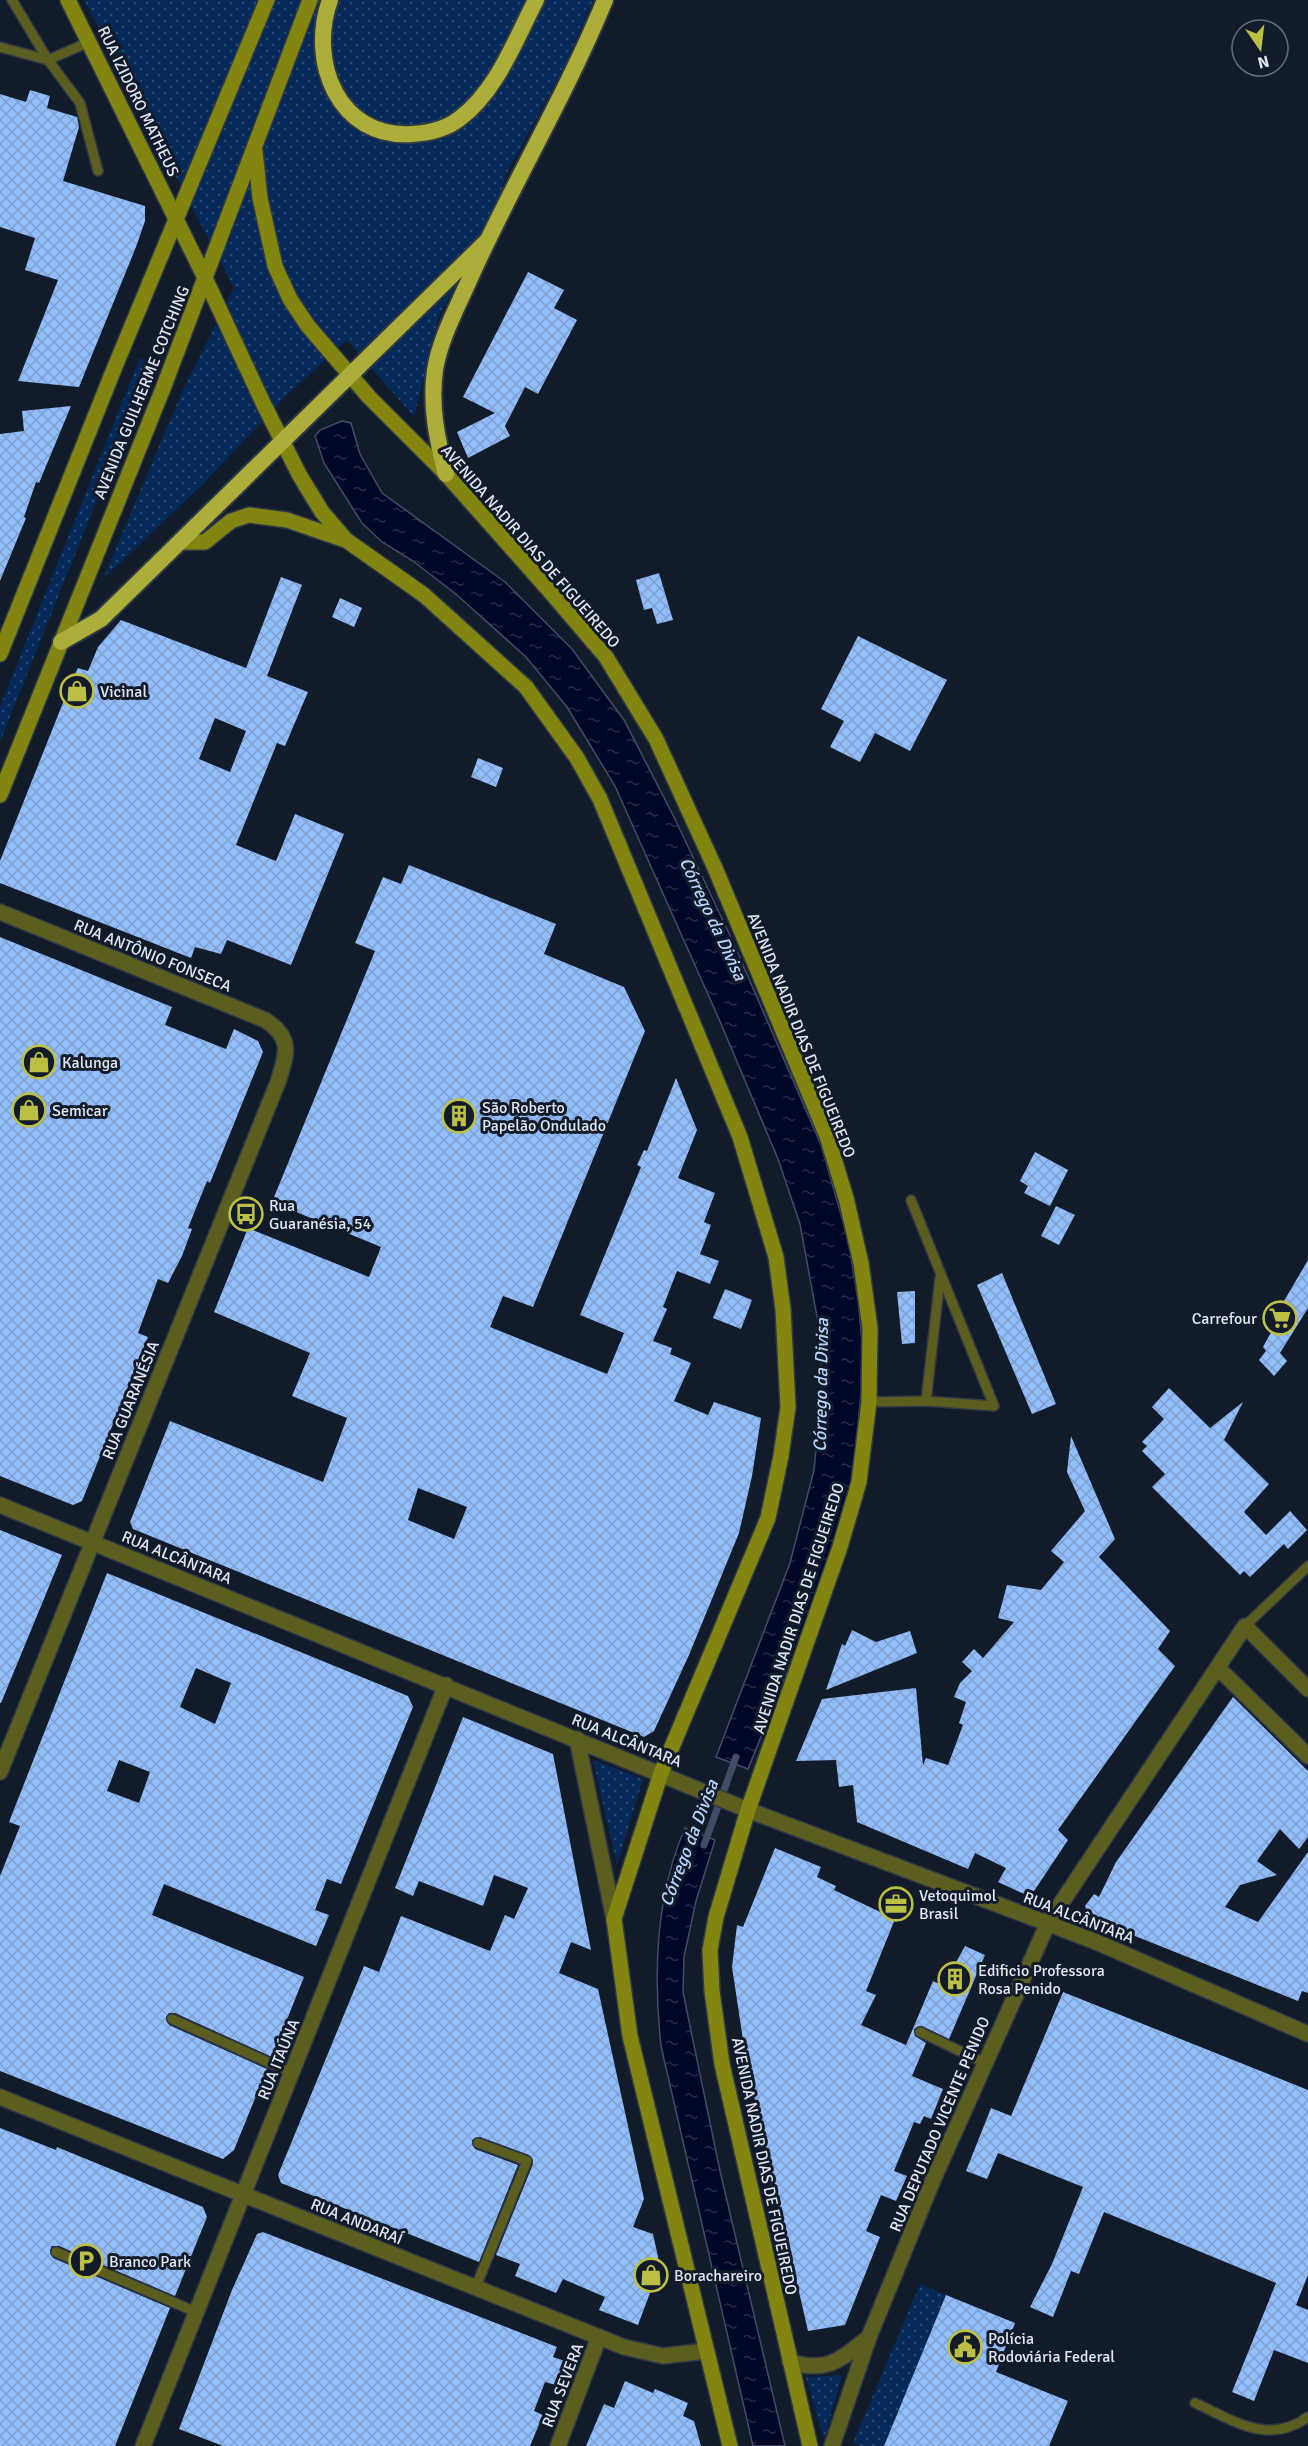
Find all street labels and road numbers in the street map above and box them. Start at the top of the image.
street label: RUA IZIDORO MATHEUS [93,23,183,180]
street label: AVENIDA GUILHERME COTCHING [90,283,194,502]
street label: AVENIDA NADIR DIAS DE FIGUEIREDO [437,441,624,652]
street label: AVENIDA NADIR DIAS DE FIGUEIREDO [743,910,860,1161]
street label: RUA ANTÔNIO FONSECA [71,915,235,997]
street label: RUA GUARANÉSIA [98,1338,164,1463]
street label: AVENIDA NADIR DIAS DE FIGUEIREDO [749,1480,849,1736]
street label: RUA ALCÂNTARA [119,1527,235,1589]
street label: RUA ALCÂNTARA [569,1710,685,1772]
street label: RUA ALCÂNTARA [1020,1888,1137,1948]
street label: RUA DEPUTADO VICENTE PENIDO [885,2014,994,2235]
street label: RUA ITAÚNA [254,2016,304,2103]
street label: AVENIDA NADIR DIAS DE FIGUEIREDO [727,2036,801,2297]
street label: RUA ANDARAÍ [308,2194,406,2250]
street label: RUA SEVERA [538,2340,588,2430]

